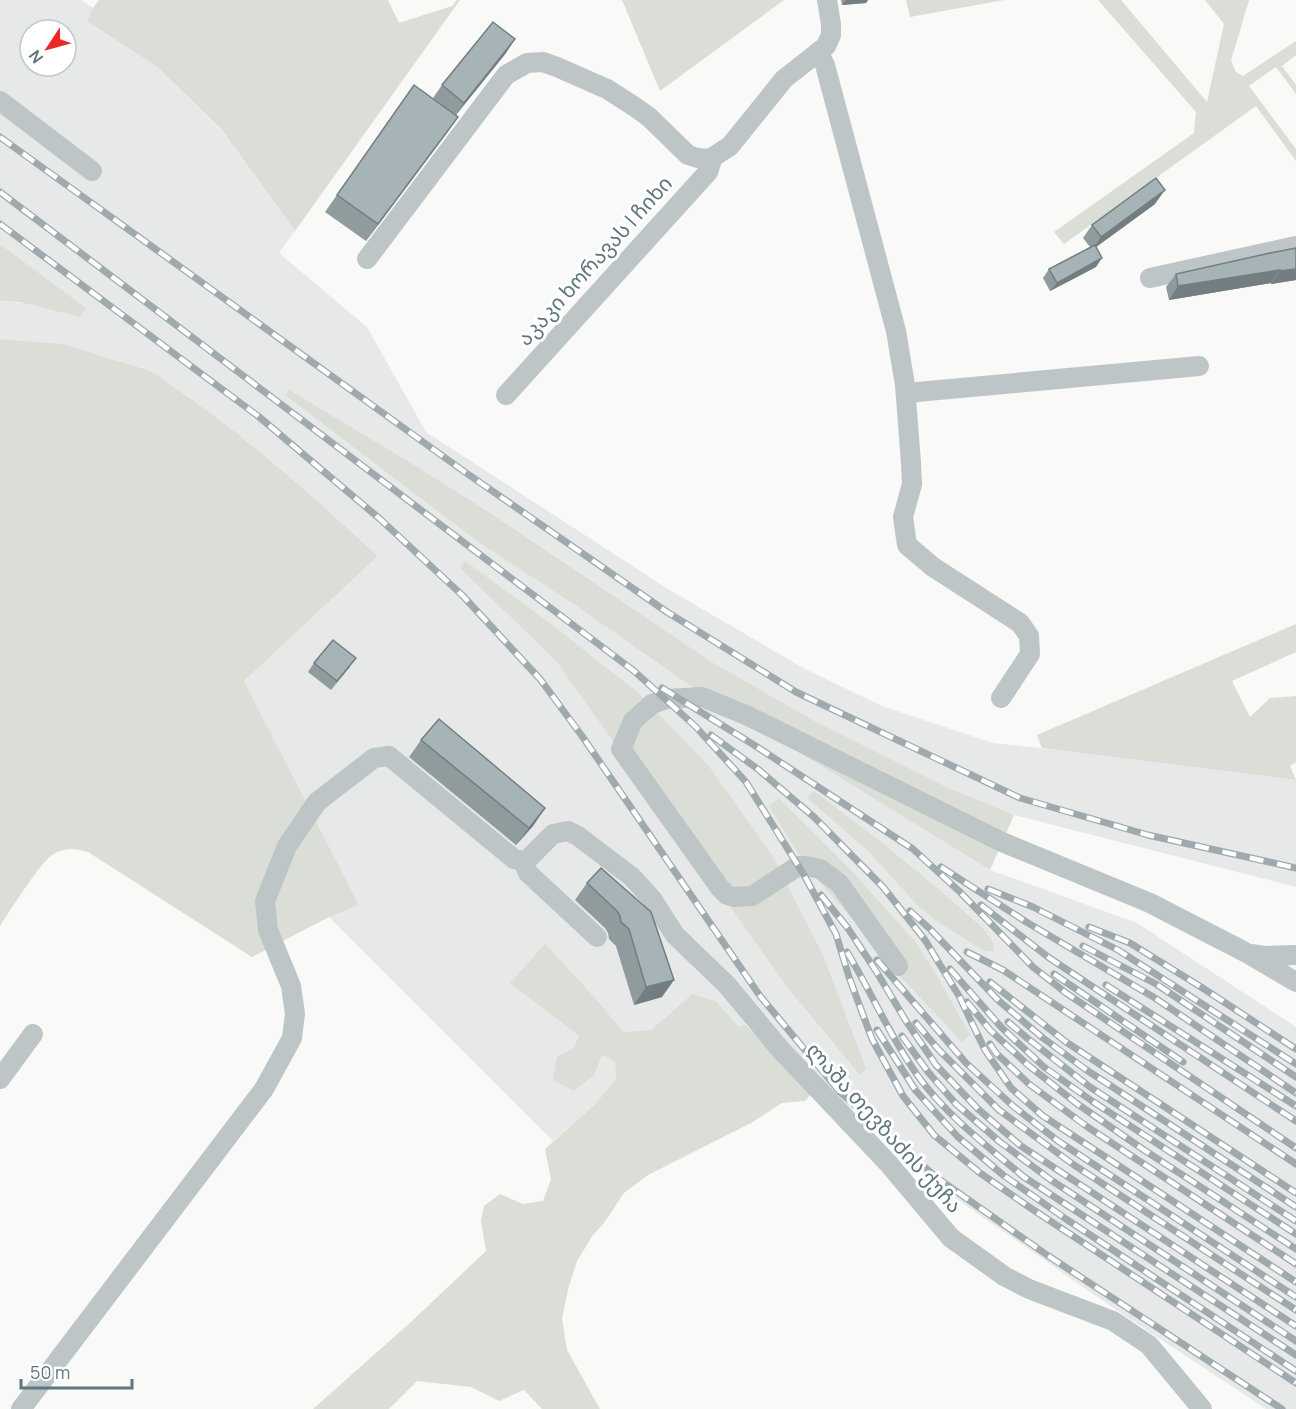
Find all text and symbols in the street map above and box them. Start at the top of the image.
north arrow [18,18,78,78]
text: N [24,46,48,68]
street label: აკაკი ხორავას I ჩიხი [510,169,678,351]
street label: ლაშა თევზაძის ქუჩა [801,1036,969,1219]
scale bar [21,1352,132,1390]
text: 50 m [30,1360,70,1384]

